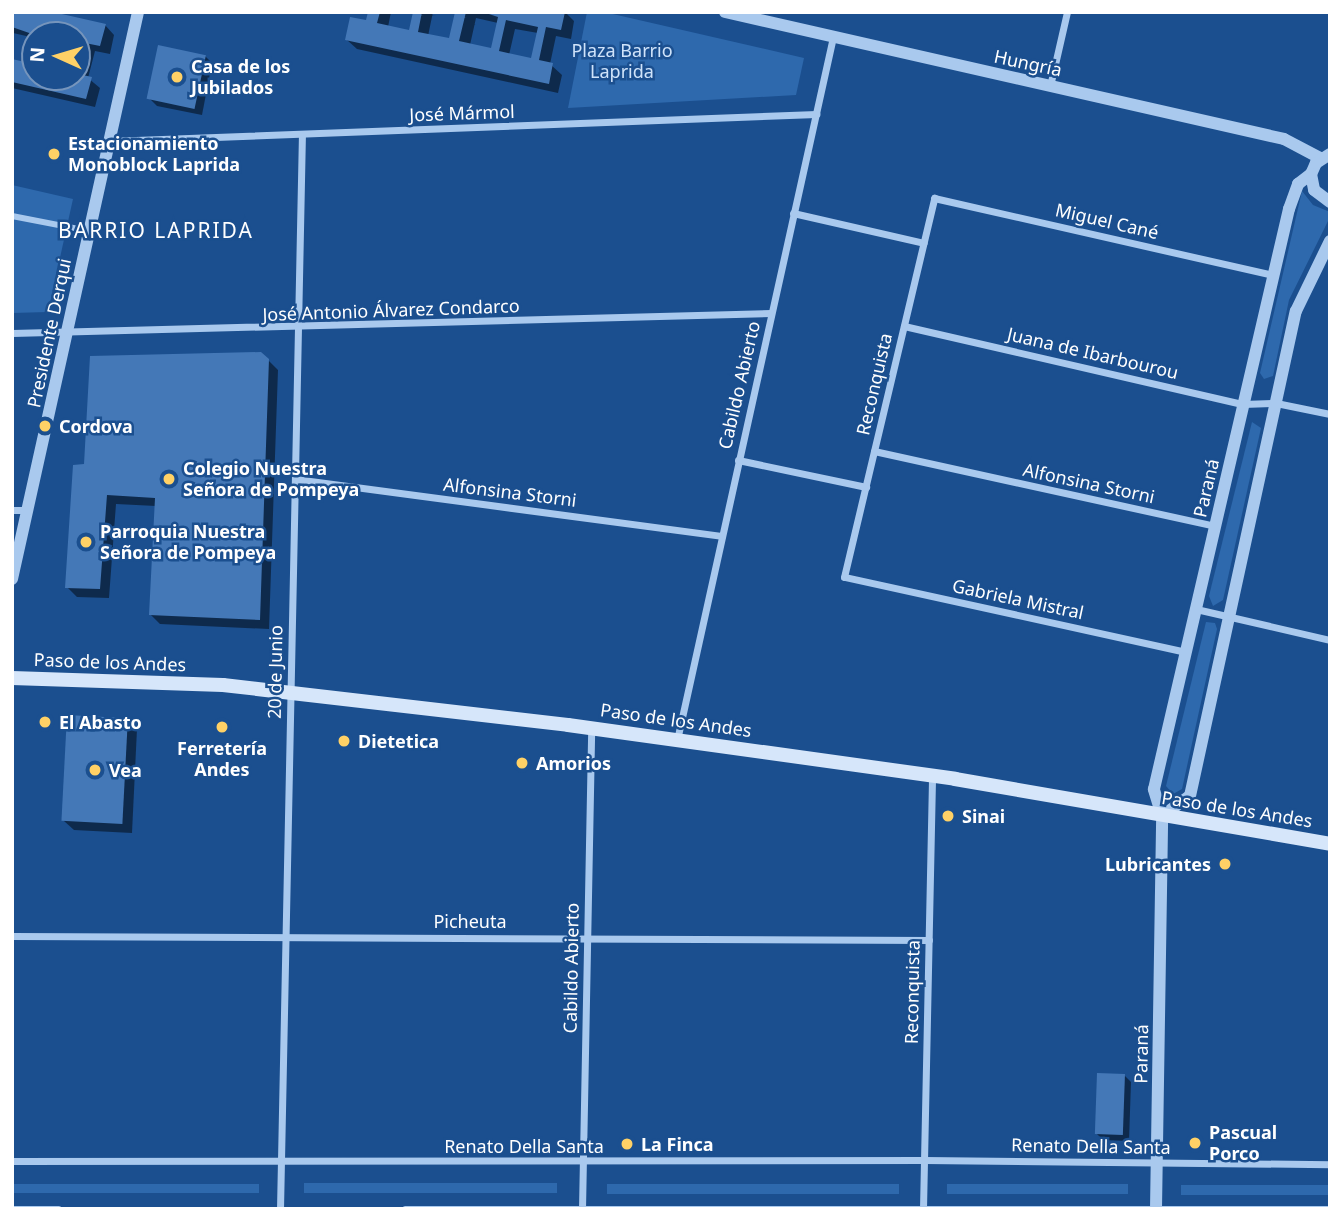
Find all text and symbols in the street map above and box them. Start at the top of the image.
north arrow [21,21,91,91]
park label: Plaza Barrio Laprida [571,40,673,82]
street label: Hungría [992,45,1064,81]
text: N [24,46,51,63]
place label: Casa de los Jubilados [191,56,290,98]
marker: Casa de los Jubilados [169,69,185,85]
street label: José Mármol [409,100,515,126]
place label: Estacionamiento Monoblock Laprida [68,133,240,176]
marker: Estacionamiento Monoblock Laprida [46,146,62,162]
street label: Miguel Cané [1053,199,1161,243]
district label: BARRIO LAPRIDA [60,217,252,243]
street label: Presidente Derqui [23,256,75,410]
street label: José Antonio Álvarez Condarco [262,295,520,325]
street label: Cabildo Abierto [714,319,764,451]
street label: Juana de Ibarbourou [1005,323,1181,383]
street label: Reconquista [852,331,896,437]
place label: Cordova [59,415,133,437]
marker: Cordova [37,418,53,434]
street label: Paraná [1189,457,1223,519]
place label: Colegio Nuestra Señora de Pompeya [183,458,359,500]
street label: Alfonsina Storni [1021,459,1157,507]
marker: Colegio Nuestra Señora de Pompeya [161,471,177,487]
street label: Alfonsina Storni [442,473,578,511]
place label: Parroquia Nuestra Señora de Pompeya [100,521,276,564]
marker: Parroquia Nuestra Señora de Pompeya [78,534,94,550]
street label: Gabriela Mistral [950,575,1086,623]
street label: 20 de Junio [263,625,287,719]
street label: Paso de los Andes [33,649,187,675]
street label: Paso de los Andes [599,699,753,741]
place label: El Abasto [59,711,142,733]
marker: El Abasto [37,714,53,730]
marker: Ferretería Andes [214,719,230,735]
place label: Dietetica [358,730,439,752]
marker: Dietetica [336,733,352,749]
place label: Ferretería Andes [177,738,267,780]
place label: Amorios [536,752,611,774]
marker: Amorios [514,755,530,771]
place label: Vea [109,759,142,781]
marker: Vea [87,762,103,778]
street label: Paso de los Andes [1160,786,1314,832]
place label: Sinai [962,805,1005,827]
marker: Sinai [940,808,956,824]
place label: Lubricantes [1105,853,1211,875]
marker: Lubricantes [1217,856,1233,872]
street label: Cabildo Abierto [559,902,583,1034]
street label: Picheuta [433,910,507,932]
street label: Reconquista [900,940,924,1044]
street label: Paraná [1130,1024,1152,1084]
place label: Pascual Porco [1209,1122,1277,1164]
place label: La Finca [641,1133,714,1155]
street label: Renato Della Santa [1011,1134,1171,1158]
street label: Renato Della Santa [444,1135,604,1157]
marker: Pascual Porco [1187,1135,1203,1151]
marker: La Finca [619,1136,635,1152]

